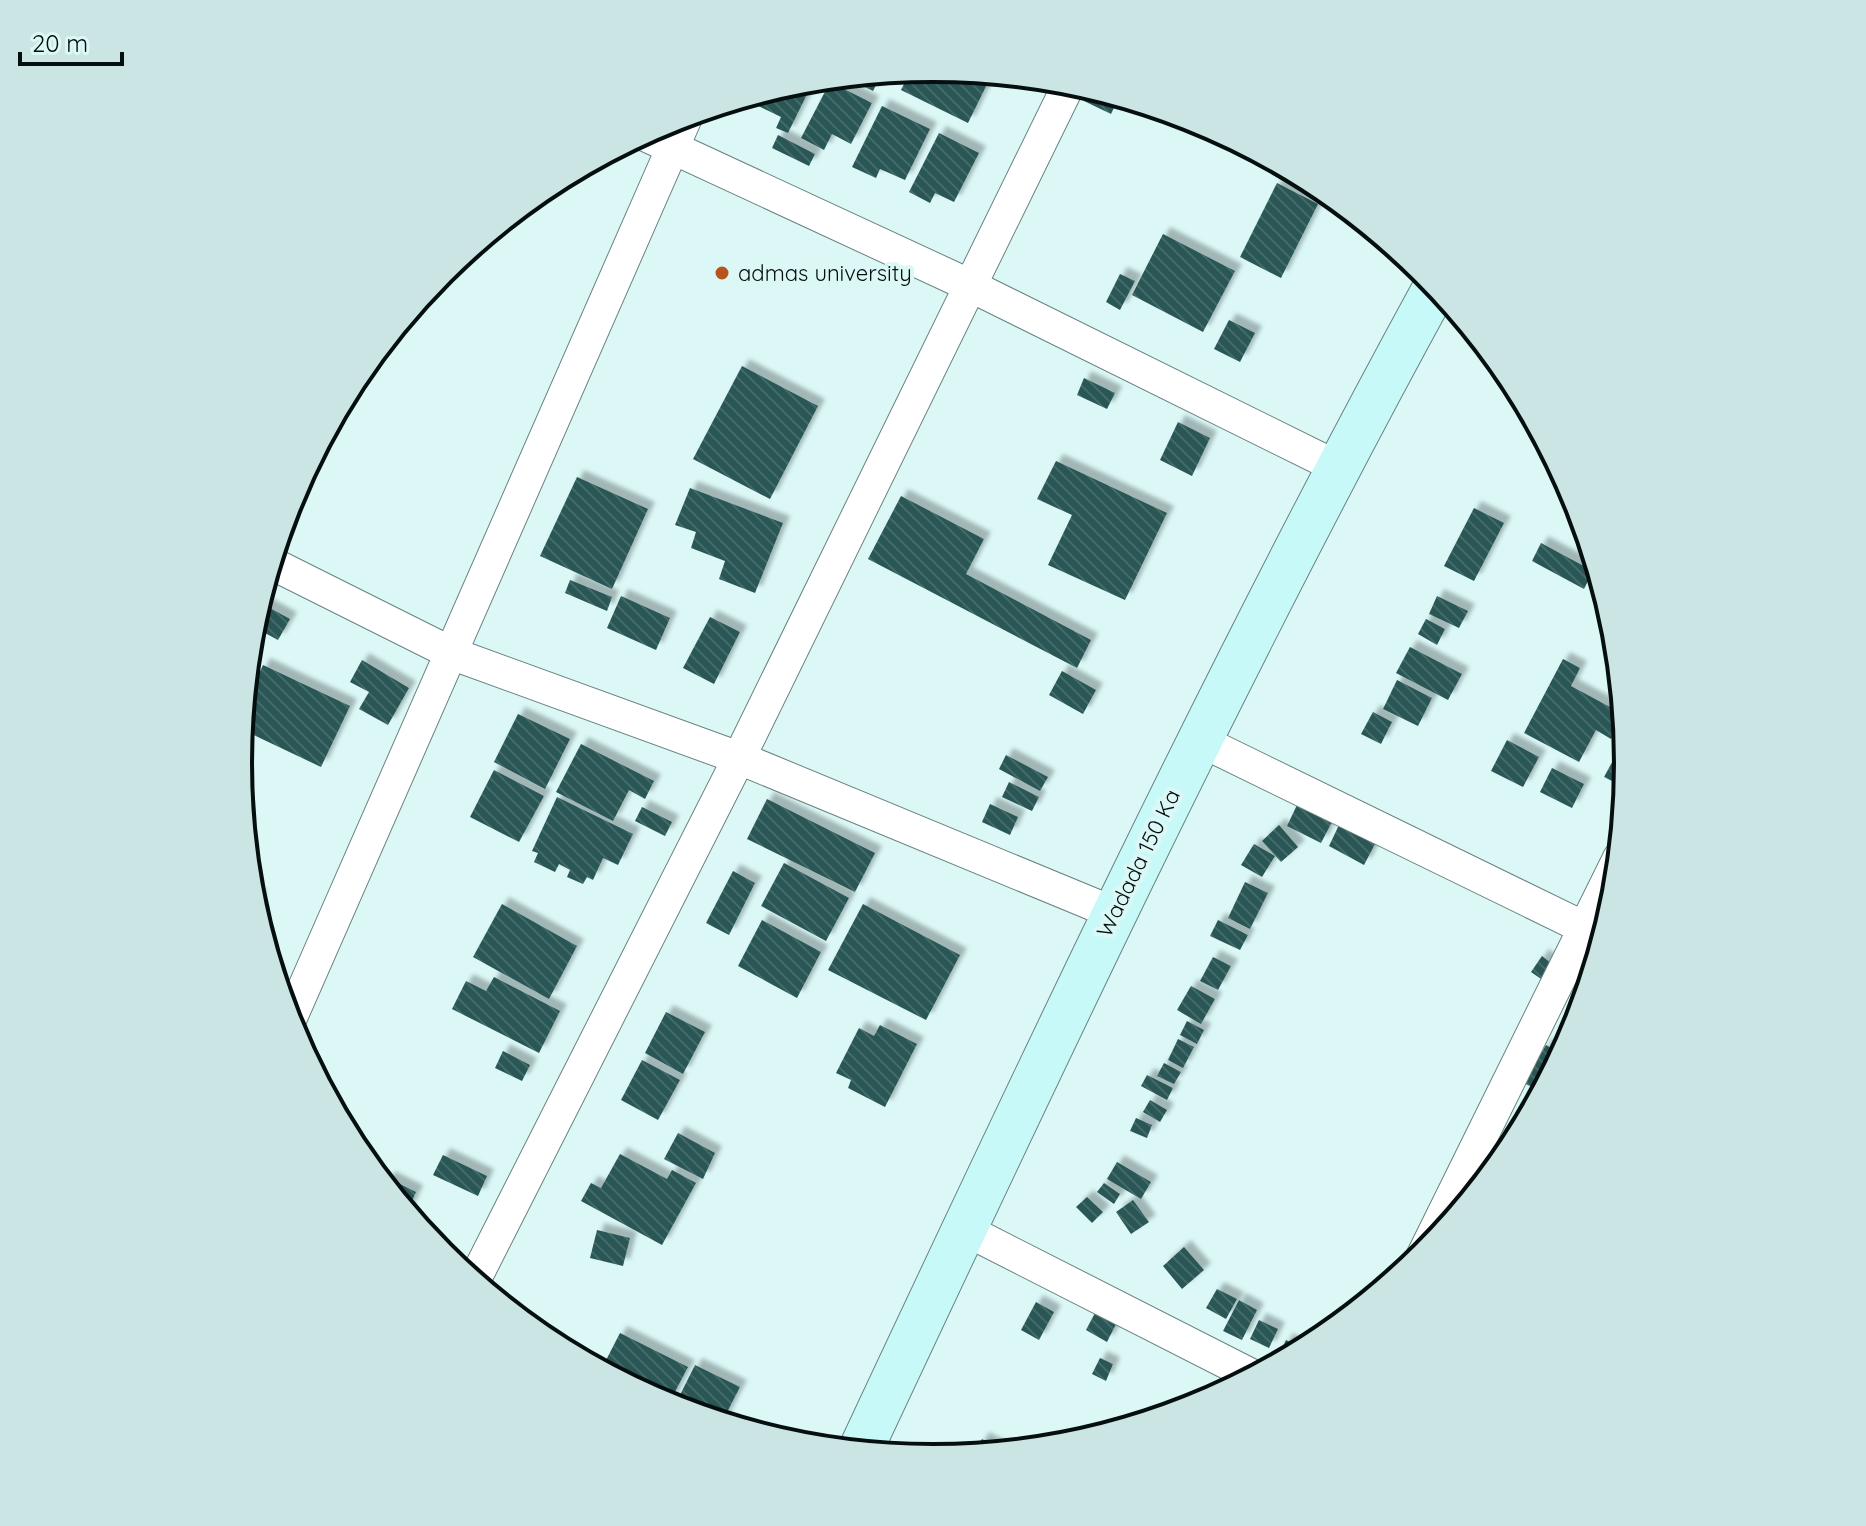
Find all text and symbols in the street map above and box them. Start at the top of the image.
scale bar [20,16,122,66]
text: 20 m [32,28,88,58]
place label: admas university [738,259,912,287]
marker: admas university [713,264,731,282]
street label: Wadada 150 Ka [1090,784,1186,942]

